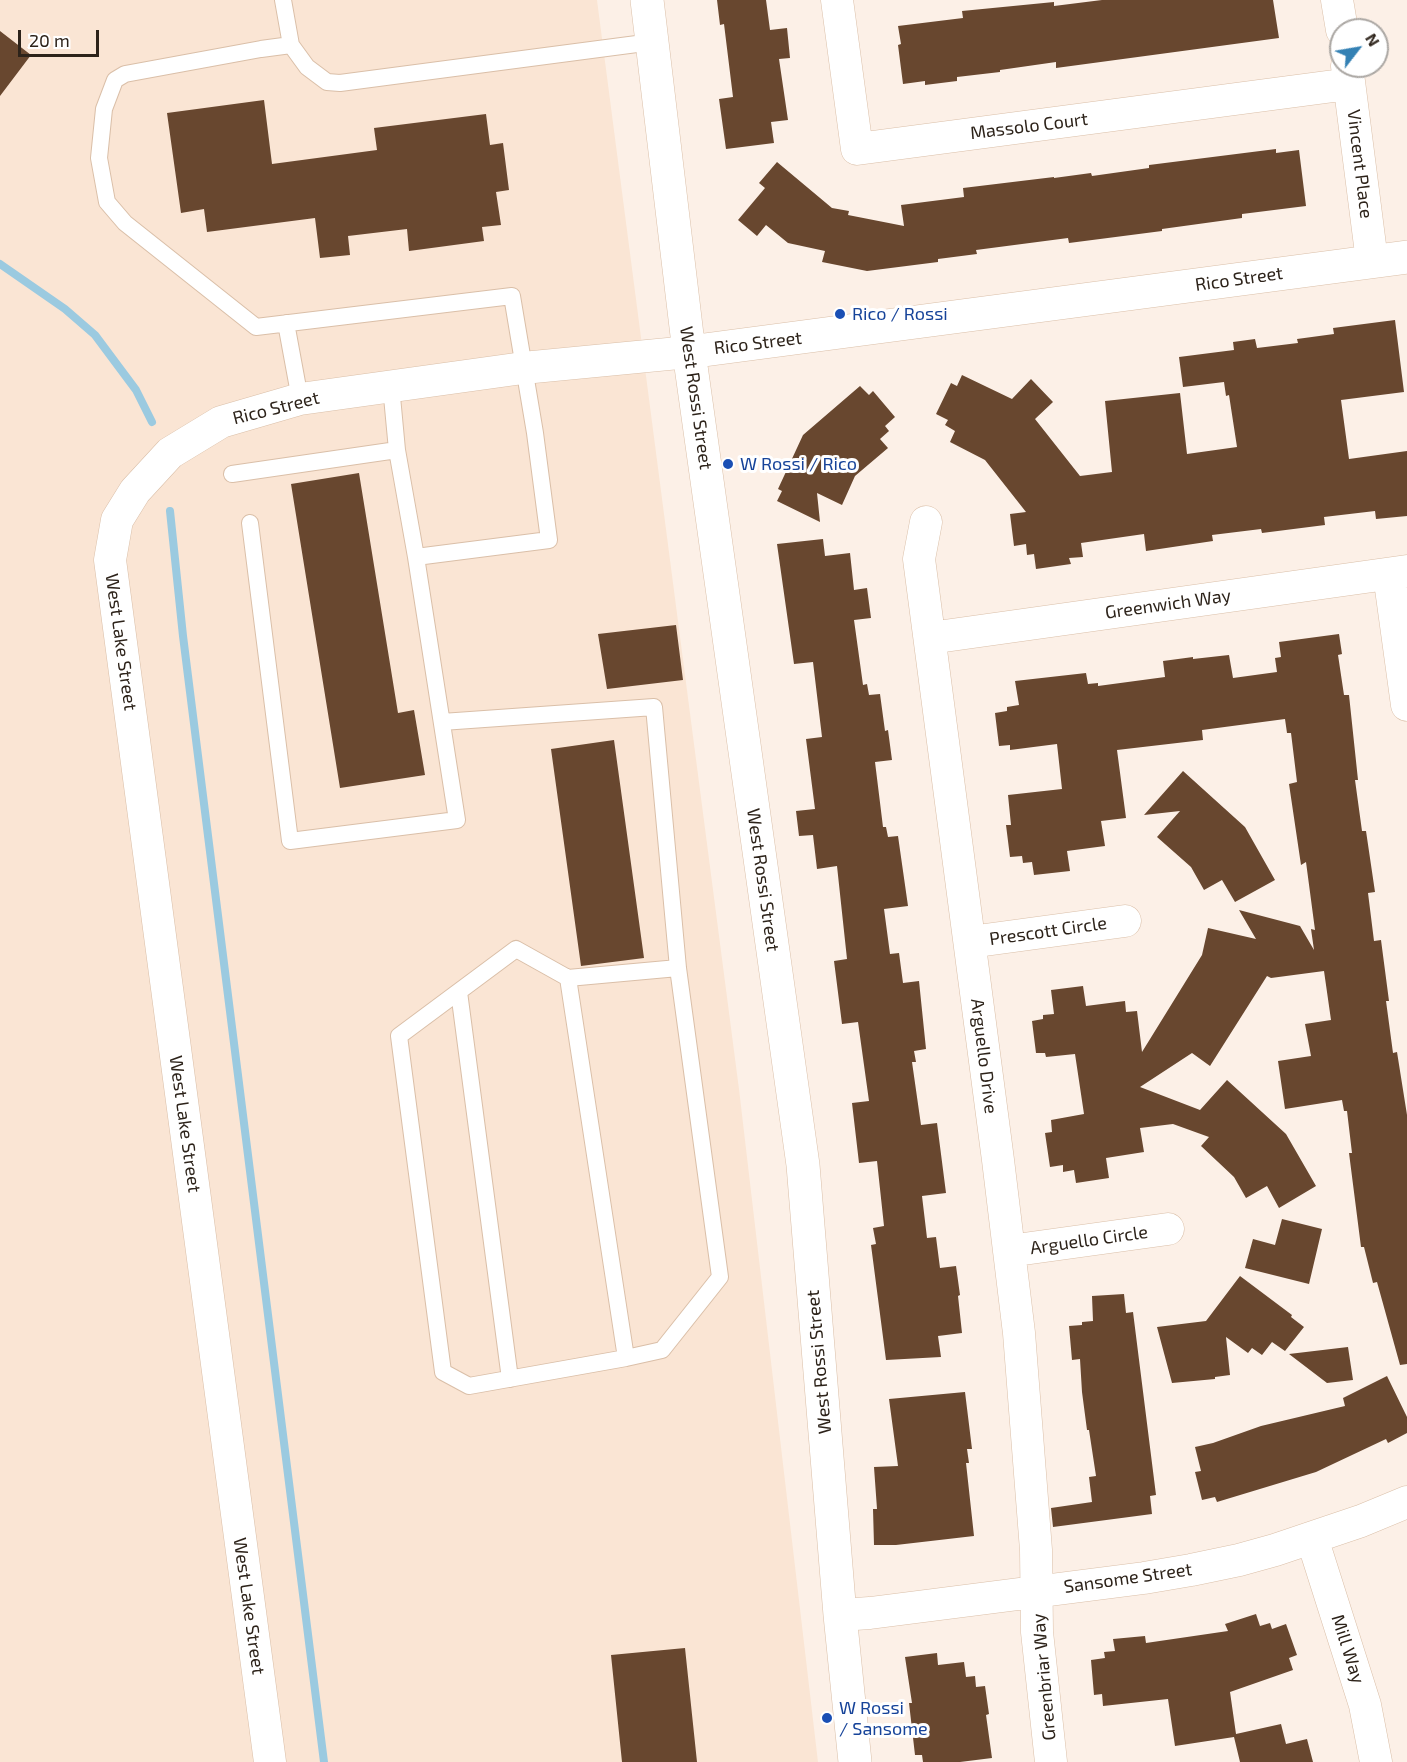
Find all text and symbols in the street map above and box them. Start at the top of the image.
scale bar [21,18,102,56]
north arrow [1329,18,1389,78]
text: 20 m [29,29,70,51]
text: N [1362,30,1384,49]
street label: Massolo Court [969,108,1089,144]
street label: Vincent Place [1343,108,1377,220]
street label: Rico Street [1194,262,1284,296]
place label: Rico / Rossi [852,303,948,325]
marker: Rico / Rossi [833,307,847,321]
street label: West Rossi Street [675,325,717,471]
street label: Rico Street [713,327,803,359]
street label: Rico Street [230,387,322,429]
place label: W Rossi / Rico [740,453,857,475]
marker: W Rossi / Rico [721,457,735,471]
street label: West Lake Street [101,572,141,712]
street label: Greenwich Way [1104,584,1232,624]
street label: West Rossi Street [742,807,784,953]
street label: Prescott Circle [988,912,1108,950]
street label: Arguello Drive [966,997,1002,1115]
street label: West Lake Street [165,1054,205,1194]
street label: Arguello Circle [1029,1221,1149,1259]
street label: West Rossi Street [802,1289,836,1435]
street label: West Lake Street [229,1536,269,1676]
street label: Sansome Street [1062,1558,1194,1598]
street label: Mill Way [1327,1612,1369,1686]
street label: Greenbriar Way [1028,1613,1060,1741]
place label: W Rossi / Sansome [839,1697,928,1740]
marker: W Rossi / Sansome [820,1711,834,1725]

